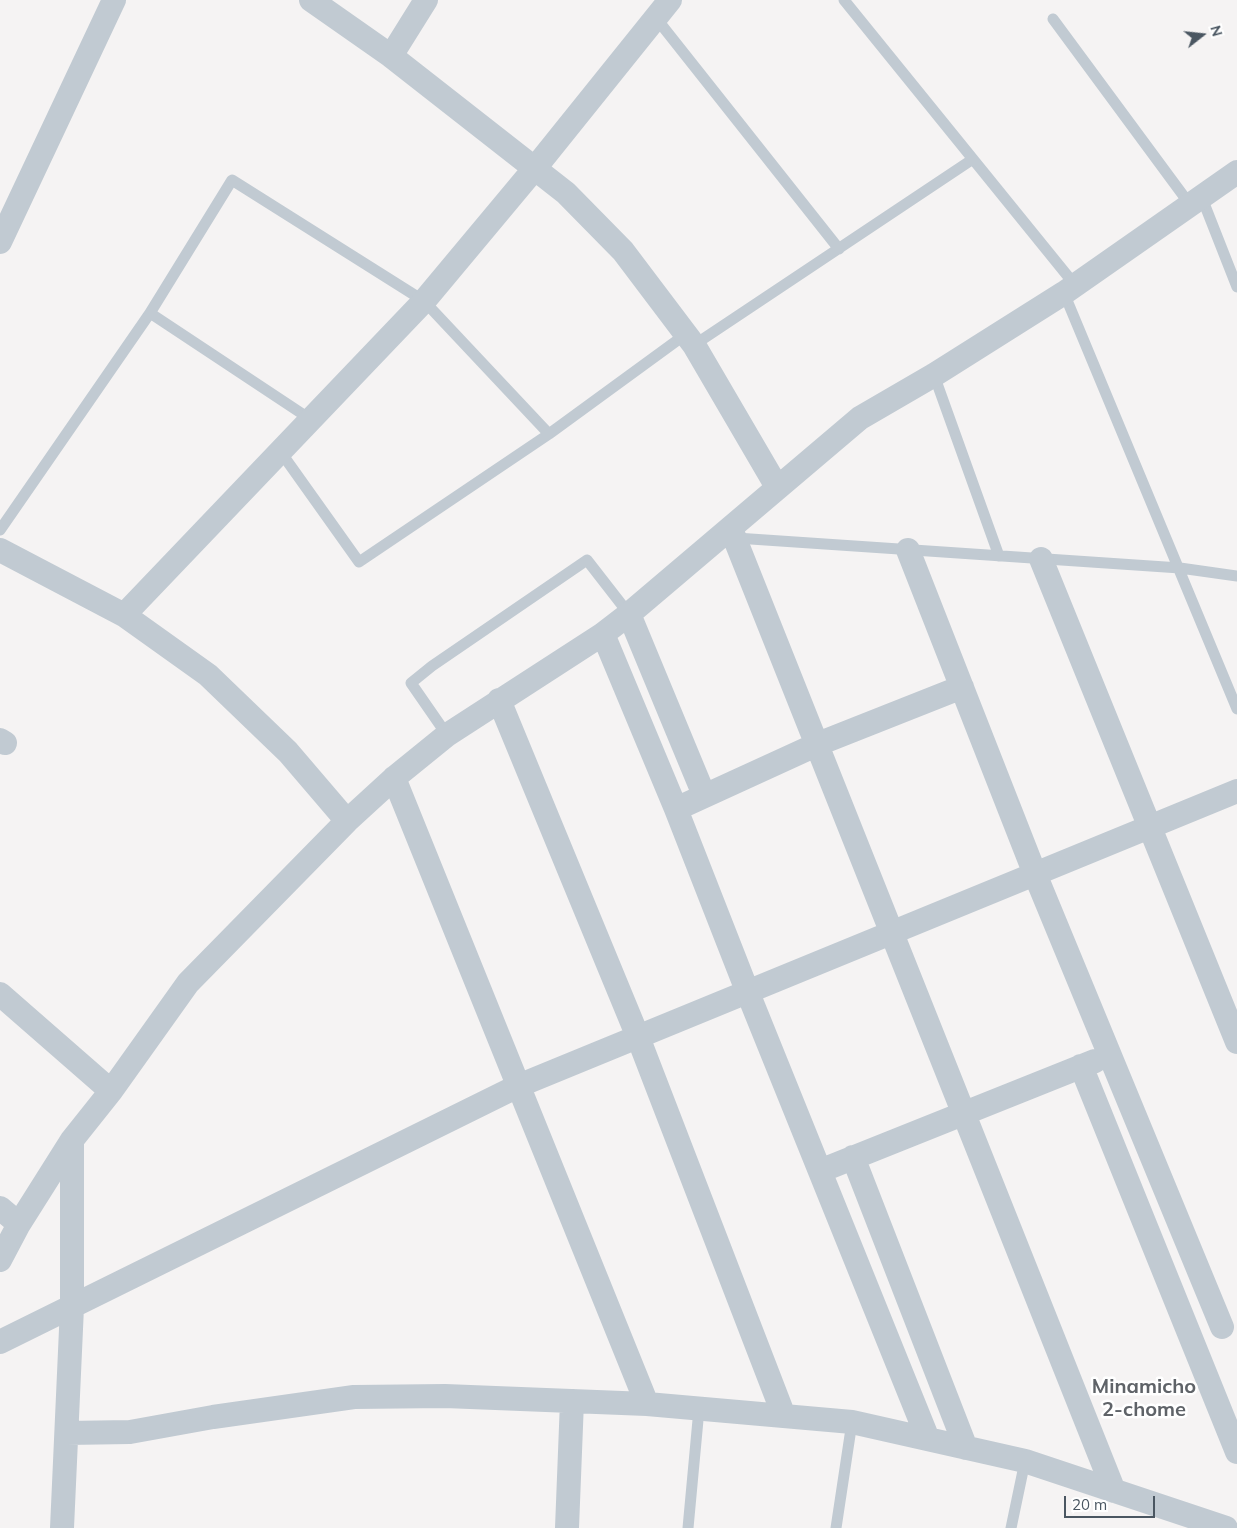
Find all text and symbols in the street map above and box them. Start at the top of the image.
north arrow [1177,10,1227,60]
text: N [1206,23,1227,38]
district label: Minamicho 2-chome [1092,1375,1196,1422]
scale bar [1067,1486,1158,1518]
text: 20 m [1072,1495,1107,1514]

